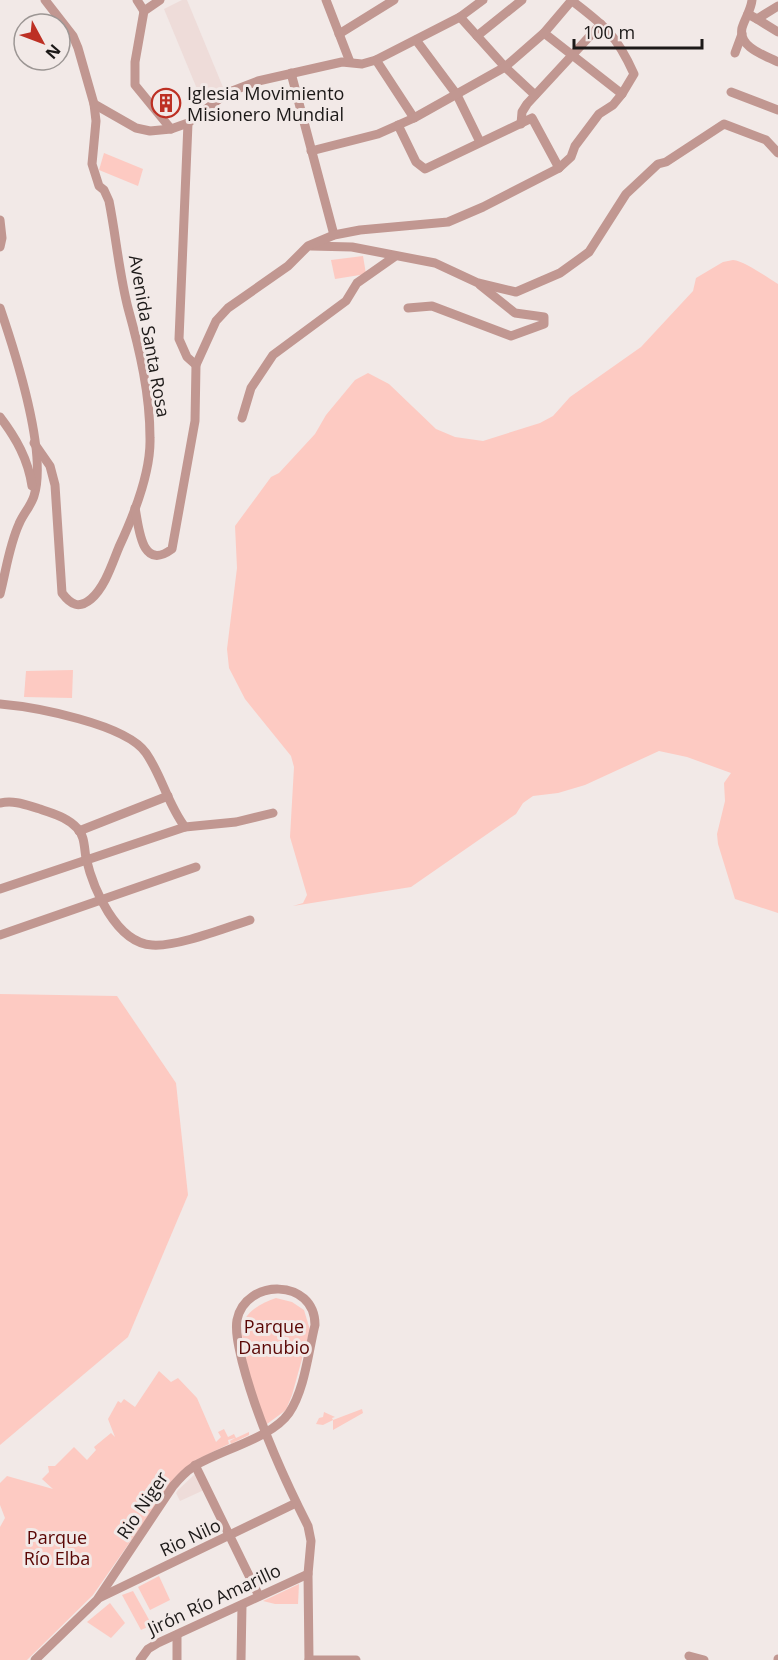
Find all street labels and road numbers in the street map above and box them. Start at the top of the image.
street label: Avenida Santa Rosa [124,253,176,419]
street label: Rio Niger [111,1466,174,1543]
street label: Rio Nilo [156,1512,224,1562]
street label: Jirón Río Amarillo [142,1558,284,1641]

